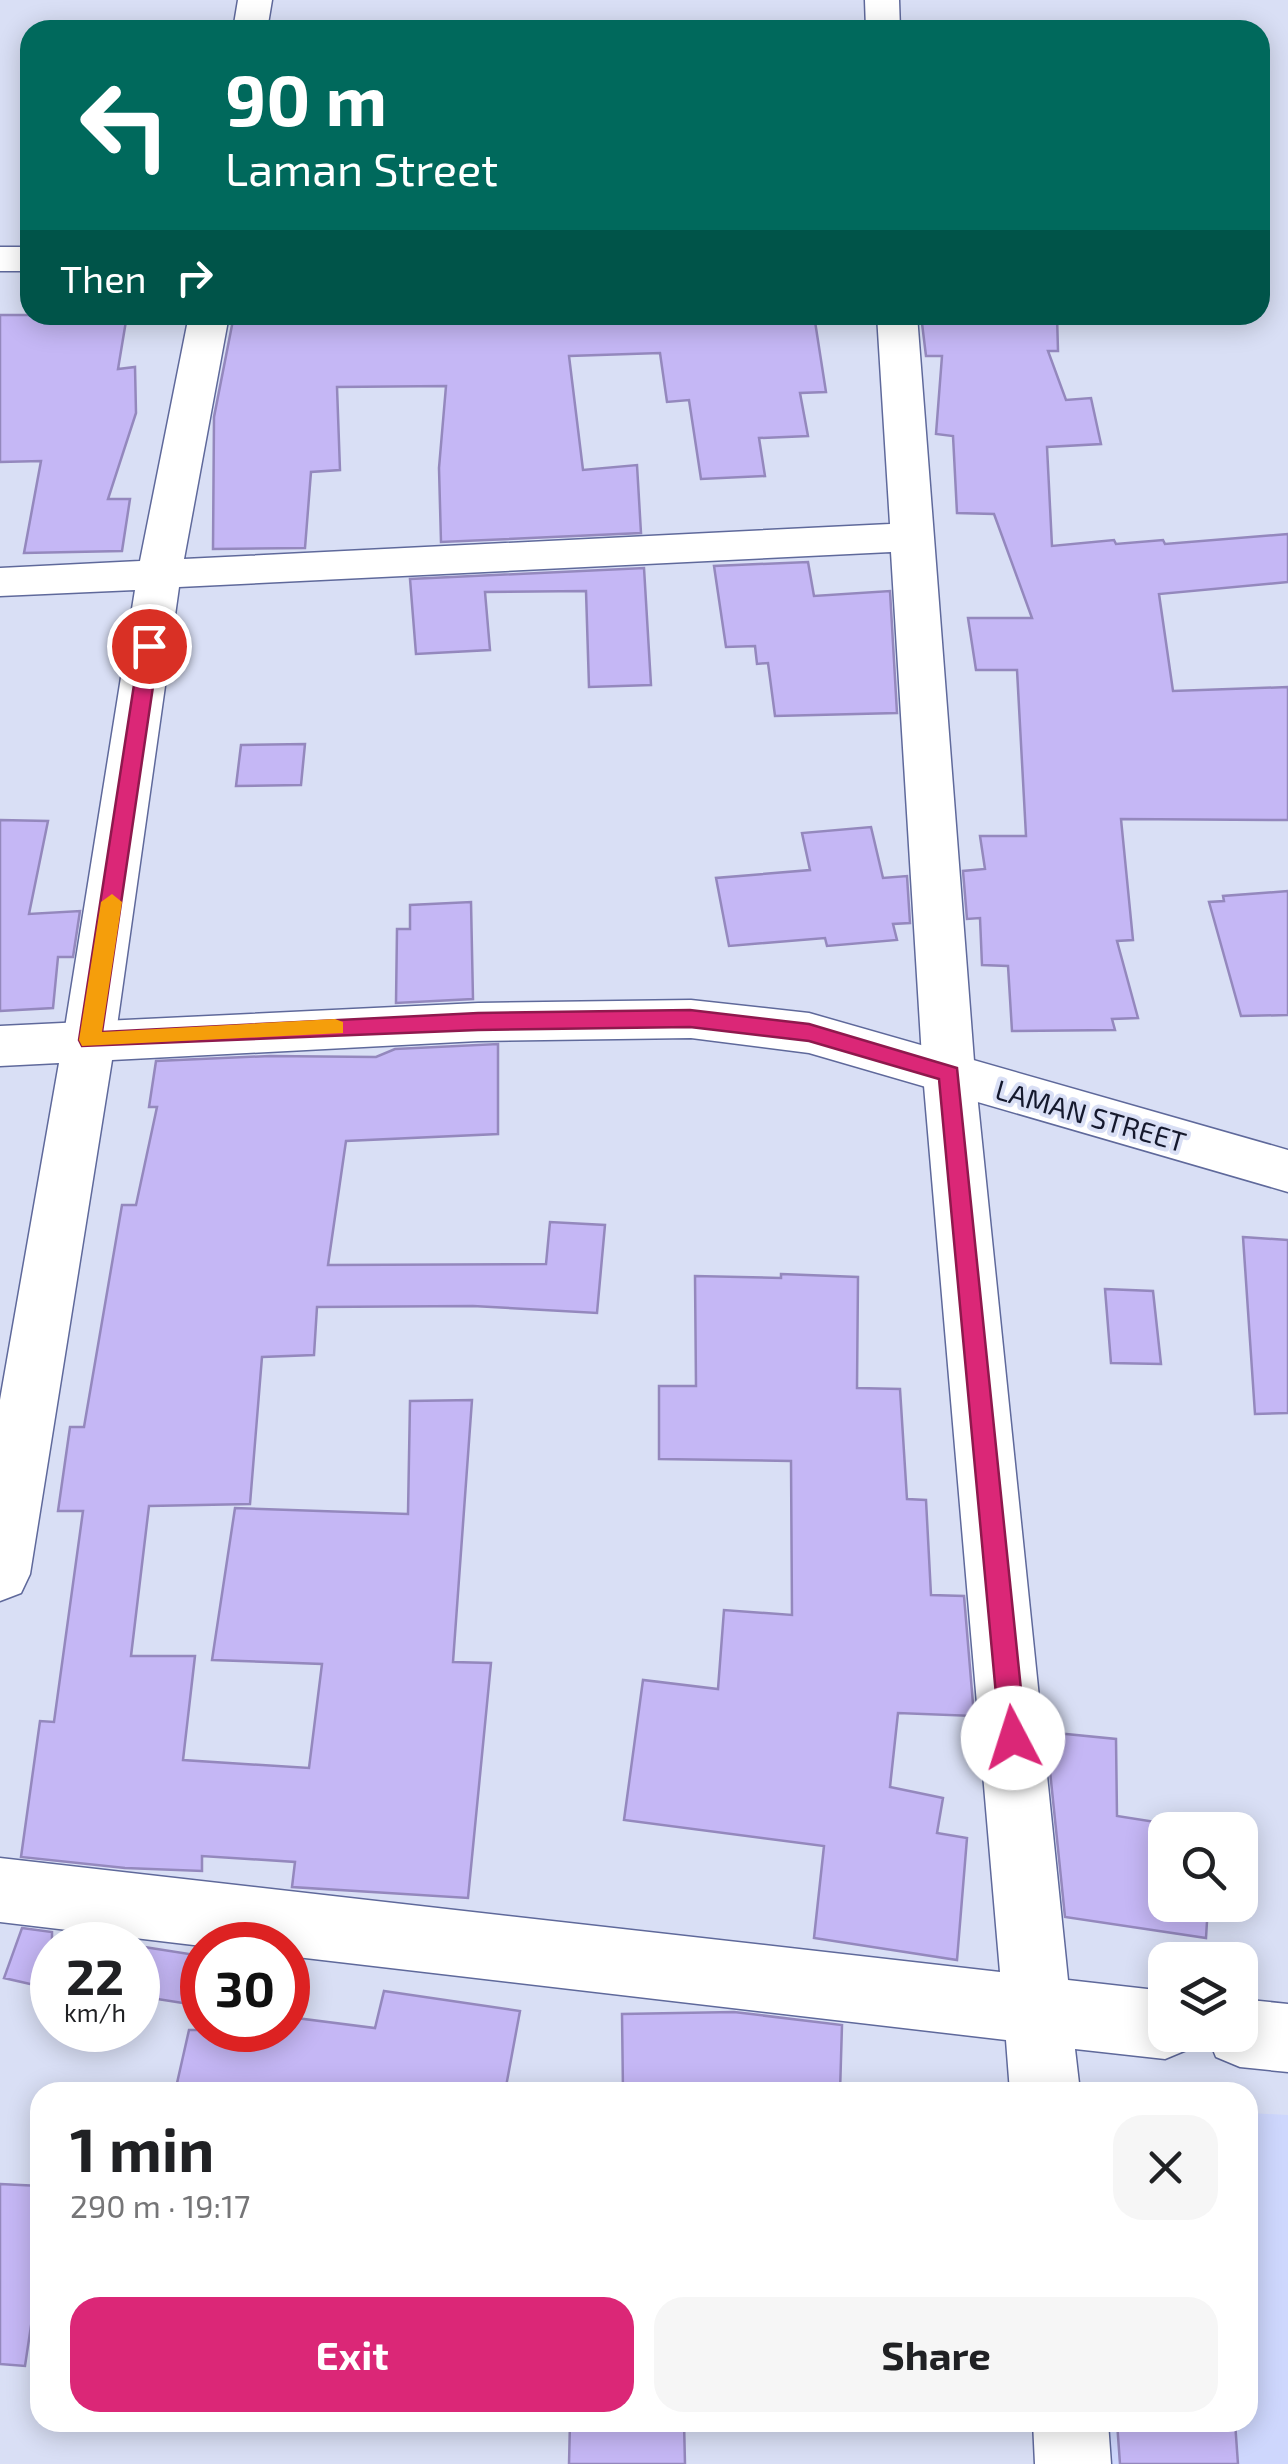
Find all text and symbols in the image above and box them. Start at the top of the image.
text: 90 m [225,56,387,140]
icon: left [60,60,190,190]
text: Laman Street [225,141,498,195]
icon: right [167,250,222,305]
text: Then [60,255,147,301]
pin [107,604,192,689]
icon: arrive [122,619,177,674]
street label: LAMAN STREET [992,1072,1190,1158]
position arrow [961,1686,1065,1790]
map controls [1148,1812,1258,2052]
button: search [1148,1812,1258,1922]
speed limit sign: 30 [180,1922,310,2052]
button: layers [1148,1942,1258,2052]
text: 22 [66,1945,124,2005]
text: km/h [64,1997,126,2027]
text: 1 min [70,2112,214,2184]
button: close [1113,2115,1218,2220]
text: 290 m · 19:17 [70,2186,250,2224]
button: Exit [70,2297,634,2412]
button: Share [654,2297,1218,2412]

